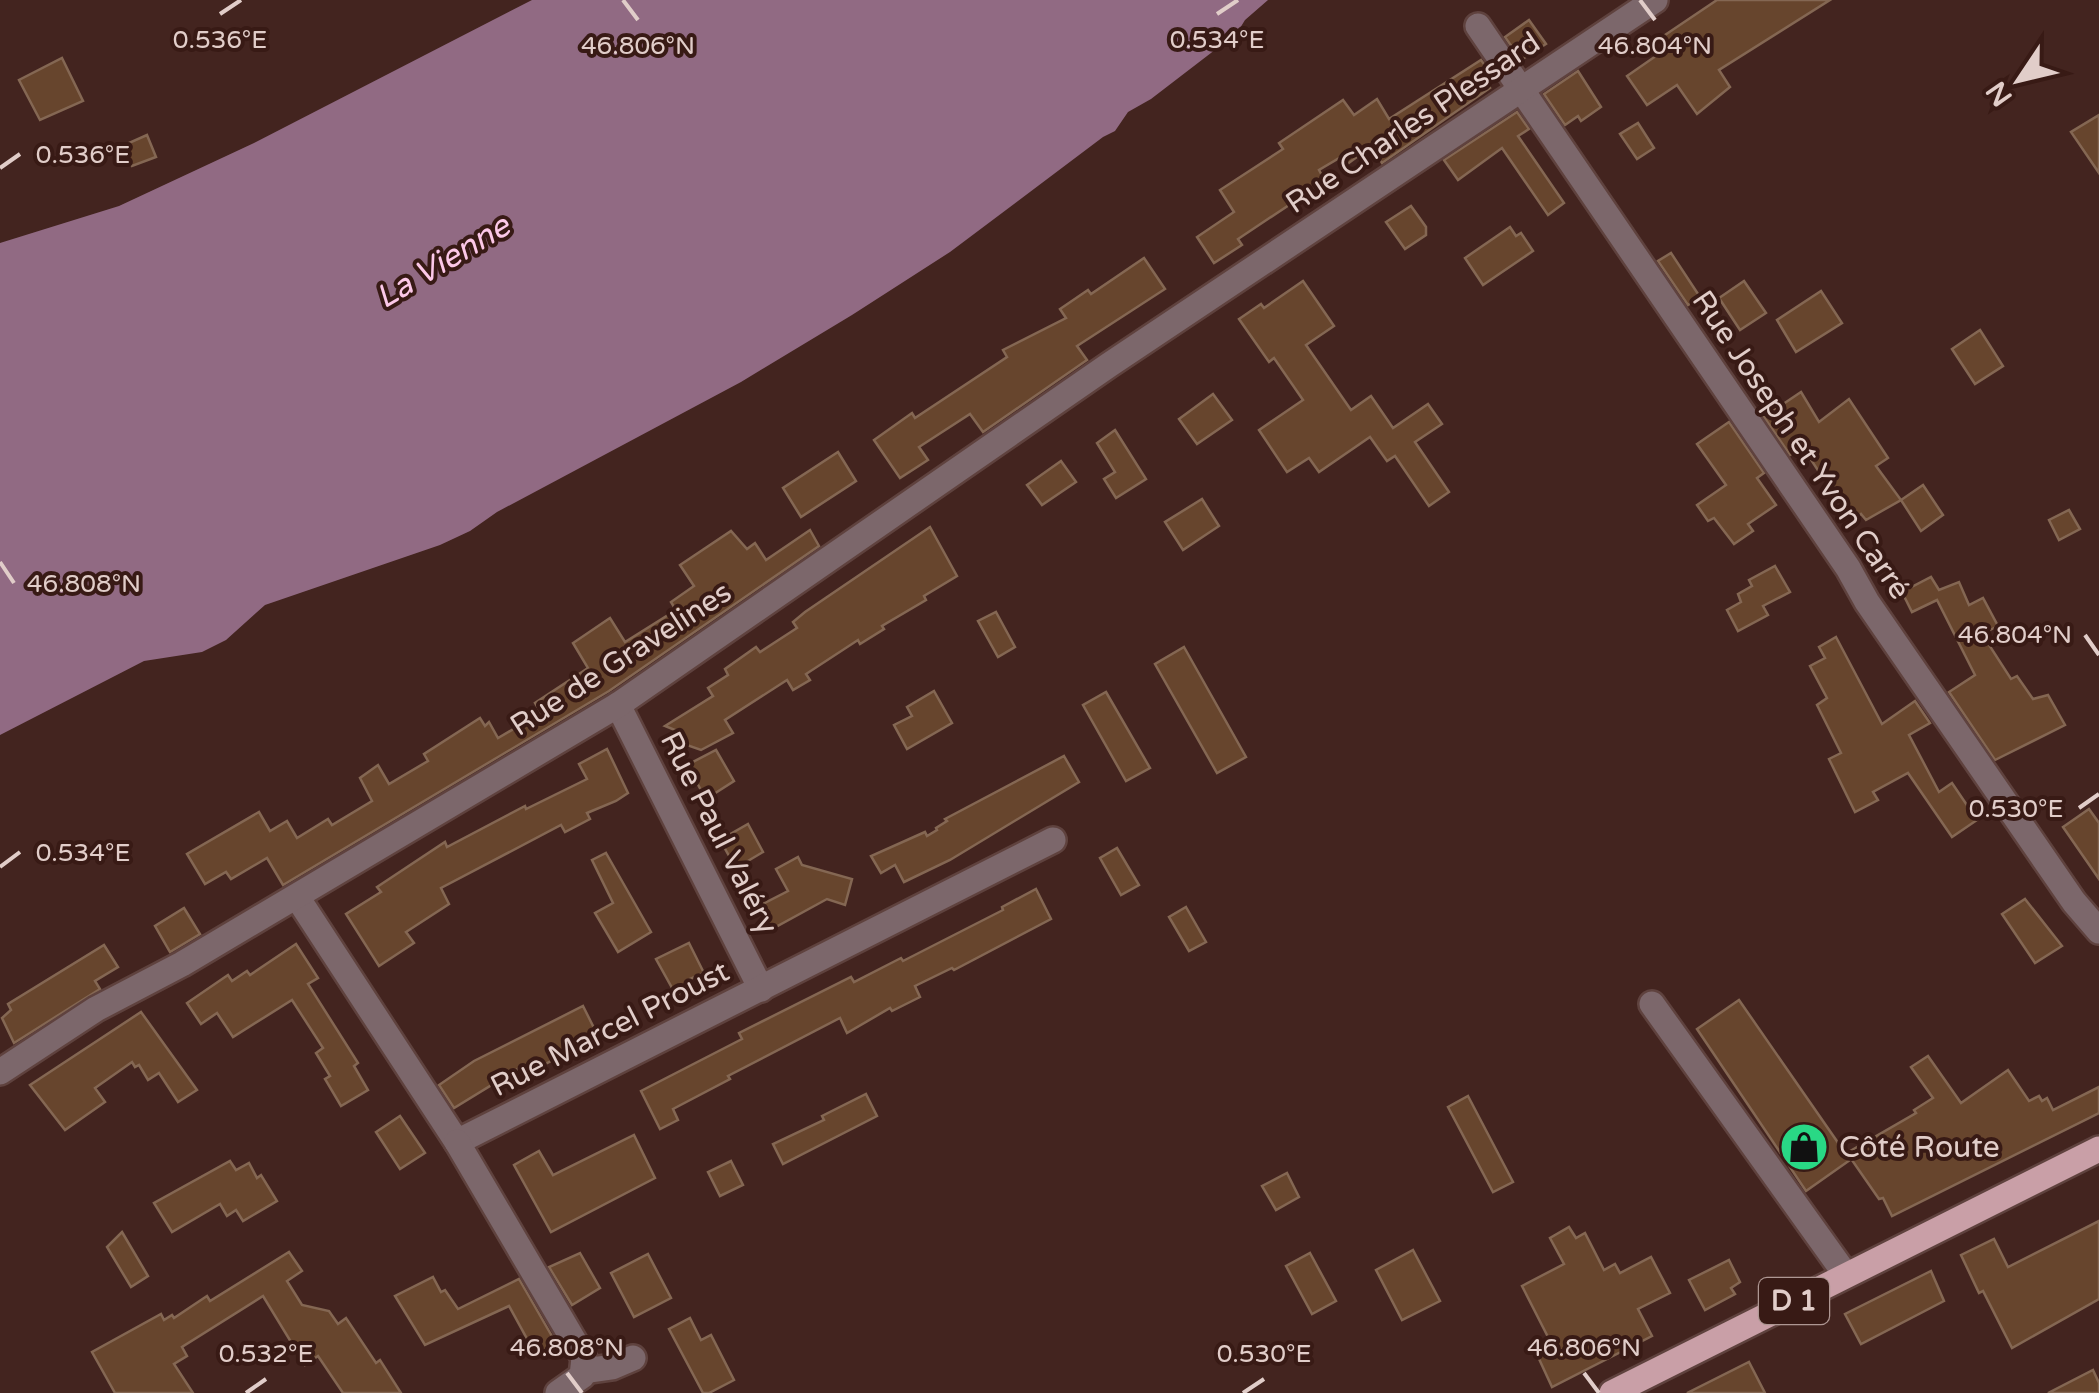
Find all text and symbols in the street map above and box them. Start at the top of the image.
street label: Rue Charles Plessard [1279,24,1547,222]
text: 0.536°E [173,25,267,55]
text: 0.534°E [1170,25,1264,55]
north arrow [1969,30,2069,130]
text: 46.806°N [581,31,695,61]
text: 46.804°N [1598,31,1712,61]
text: N [1979,75,2020,113]
text: 0.536°E [36,140,130,170]
water label: La Vienne [369,206,519,317]
street label: Rue Joseph et Yvon Carré [1684,284,1918,606]
text: 46.808°N [27,569,141,599]
street label: Rue de Gravelines [504,574,738,744]
text: 46.804°N [1958,620,2072,650]
street label: Rue Paul Valéry [652,726,786,940]
text: 0.530°E [1969,794,2063,824]
text: 0.534°E [36,838,130,868]
street label: Rue Marcel Proust [485,953,735,1105]
shop icon: Côté Route [1778,1121,1830,1173]
place label: Côté Route [1839,1129,2000,1166]
road number: D 1 [1759,1278,1829,1324]
text: 46.808°N [510,1333,624,1363]
text: 46.806°N [1527,1333,1641,1363]
text: 0.532°E [219,1339,313,1369]
text: 0.530°E [1217,1339,1311,1369]

